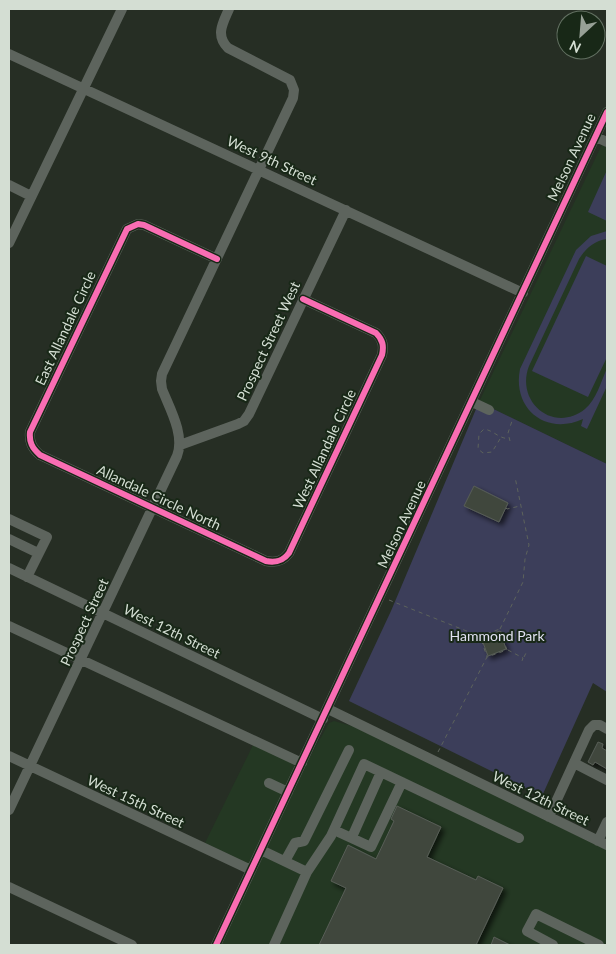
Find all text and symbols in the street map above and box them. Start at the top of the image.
north arrow [556,10,606,60]
text: N [567,37,584,57]
street label: Melson Avenue [543,110,599,204]
street label: West 9th Street [224,132,320,188]
street label: East Allandale Circle [31,268,99,388]
street label: Prospect Street West [233,278,303,404]
street label: West Allandale Circle [289,386,359,512]
street label: Allandale Circle North [94,461,224,533]
street label: Melson Avenue [373,477,429,571]
street label: Prospect Street [56,576,112,668]
street label: West 12th Street [121,600,223,662]
park label: Hammond Park [450,627,545,644]
street label: West 12th Street [490,767,592,829]
street label: West 15th Street [85,771,187,831]

